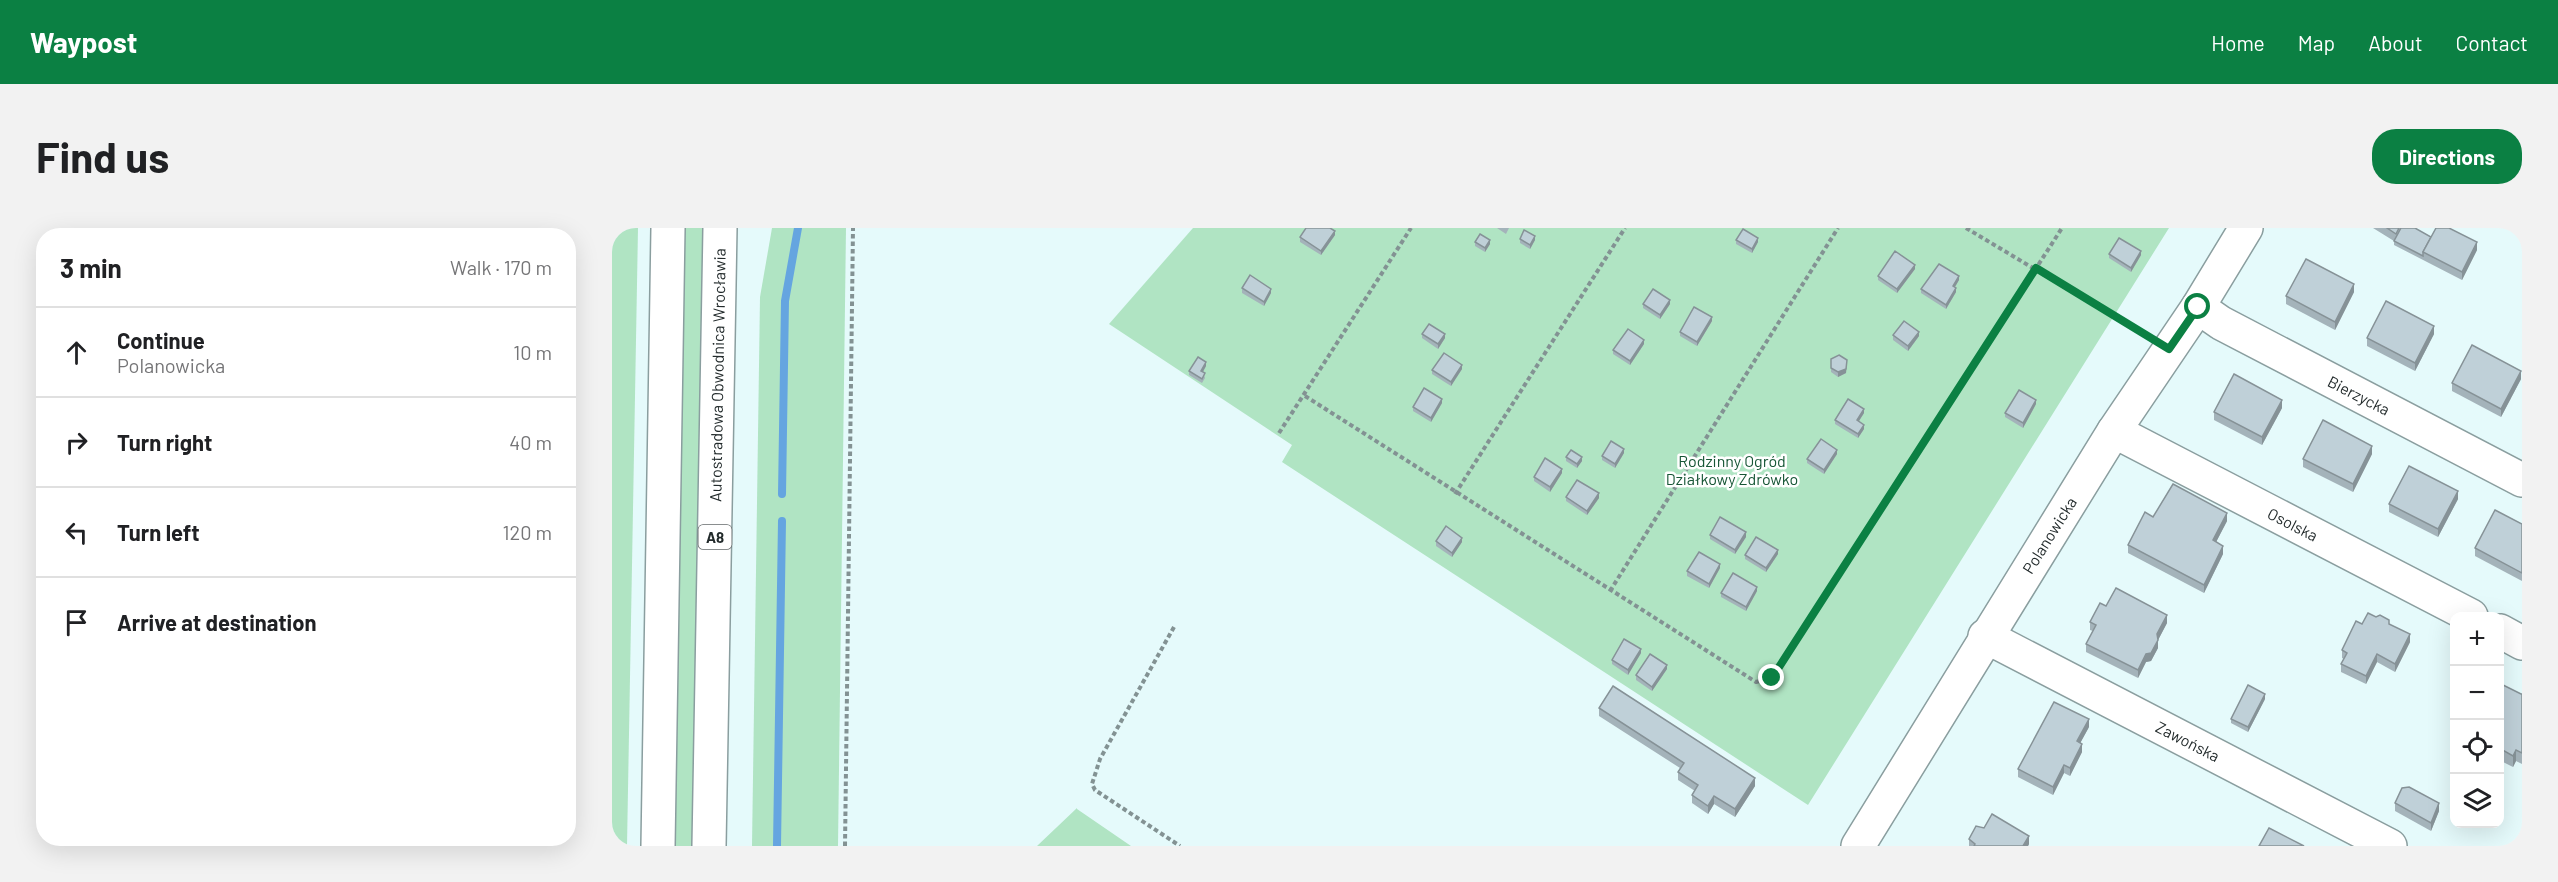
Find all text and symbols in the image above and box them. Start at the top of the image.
text: Waypost [30,25,137,59]
text: Home [2211,30,2265,55]
text: Map [2298,30,2335,55]
text: About [2368,30,2423,55]
text: Contact [2456,30,2528,55]
button: Directions [2372,129,2522,184]
text: Find us [36,131,169,181]
street label: Autostradowa Obwodnica Wrocławia [705,248,729,502]
text: 3 min [60,252,122,283]
text: Walk · 170 m [450,255,552,279]
route start [2184,293,2210,319]
text: Continue [117,327,205,353]
icon: ahead [60,336,93,369]
text: 10 m [513,340,552,364]
text: Polanowicka [117,353,225,377]
street label: Bierzycka [2325,371,2393,419]
icon: right [60,426,93,459]
text: Turn right [117,429,212,455]
text: 40 m [509,430,552,454]
park label: Rodzinny Ogród Działkowy Zdrówko [1666,451,1798,488]
street label: Polanowicka [2018,493,2080,577]
street label: Osolska [2265,503,2321,545]
icon: left [60,516,93,549]
text: Turn left [117,519,200,545]
text: 120 m [502,520,552,544]
road number: A8 [698,525,732,549]
icon: arrive [60,606,93,639]
text: Arrive at destination [117,609,316,635]
map controls [2450,612,2504,828]
button: + [2450,612,2504,666]
route end [1758,664,1784,690]
button: − [2450,666,2504,720]
street label: Zawońska [2153,717,2223,765]
button: locate [2450,720,2504,774]
button: layers [2450,774,2504,828]

